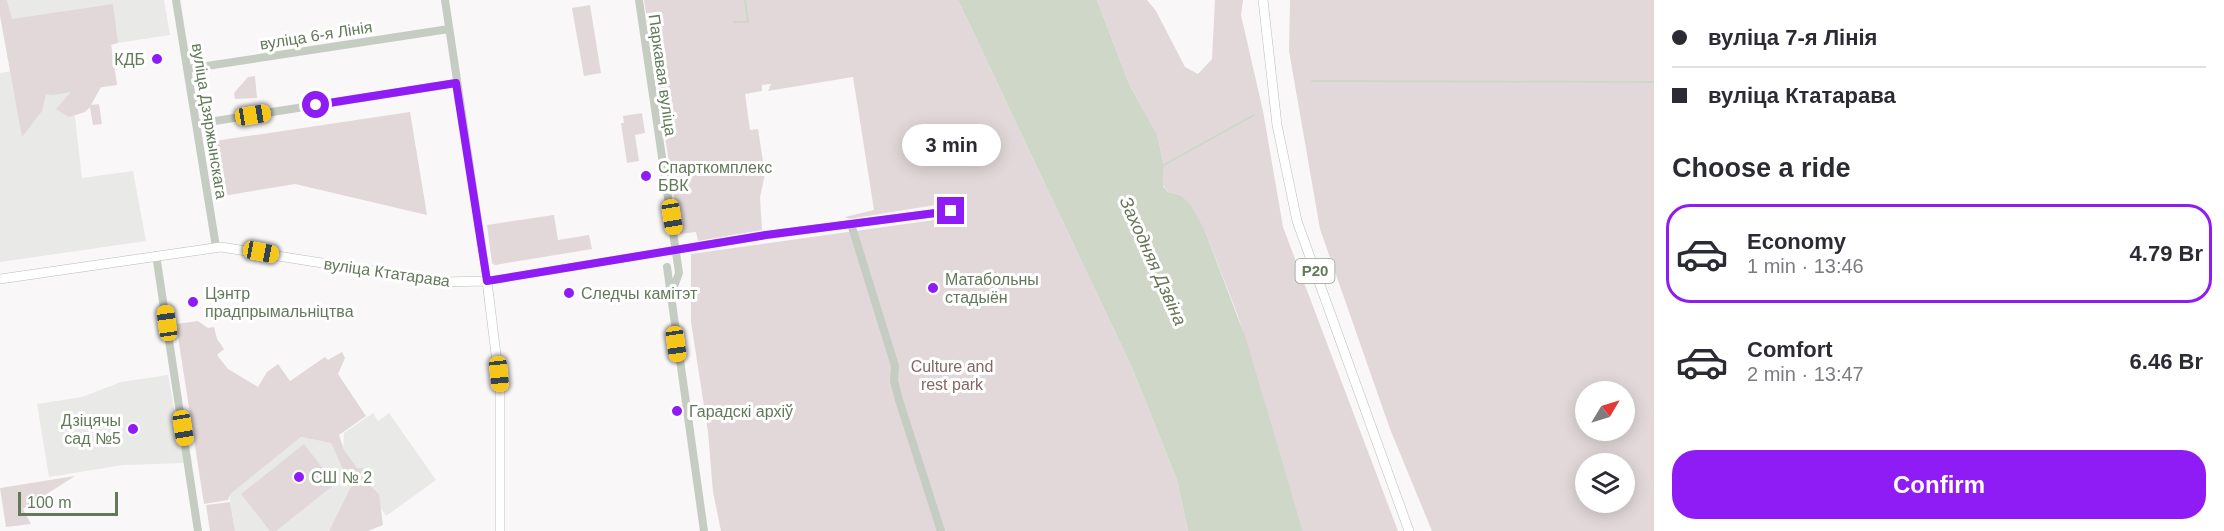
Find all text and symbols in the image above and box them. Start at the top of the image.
street label: Паркавая вуліца [646,13,679,137]
street label: вуліца 6-я Лінія [259,18,374,53]
text: вуліца 7-я Лінія [1708,25,1877,50]
street label: вуліца Дзяржынскага [189,42,230,200]
place label: КДБ [114,51,145,68]
marker: КДБ [150,52,164,66]
text: вуліца Ктатарава [1708,83,1896,108]
route start [302,91,329,118]
car [234,103,272,127]
callout: 3 min [902,124,1000,166]
text: 3 min [925,134,978,156]
text: Choose a ride [1672,153,1851,183]
place label: Спарткомплекс БВК [658,159,772,194]
marker: Спарткомплекс БВК [639,169,653,183]
water label: Заходняя Дзвіна [1116,194,1190,328]
route end [937,197,964,224]
car [660,198,684,236]
icon: car [1675,227,1729,281]
text: Economy [1747,229,1846,254]
car [242,240,280,264]
text: 4.79 Br [2130,241,2203,266]
street label: вуліца Ктатарава [323,255,451,290]
text: 1 min · 13:46 [1747,255,1864,277]
road number: Р20 [1296,259,1334,283]
place label: Матабольны стадыён [945,271,1039,306]
marker: Матабольны стадыён [926,281,940,295]
place label: Цэнтр прадпрымальніцтва [205,285,354,320]
place label: Следчы камітэт [581,285,698,302]
marker: Следчы камітэт [562,286,576,300]
marker: Цэнтр прадпрымальніцтва [186,295,200,309]
car [156,304,178,342]
car [665,325,687,363]
icon: car [1675,335,1729,389]
text: Comfort [1747,337,1833,362]
text: 6.46 Br [2130,349,2203,374]
car [488,355,510,393]
park label: Culture and rest park [911,358,993,393]
text: 2 min · 13:47 [1747,363,1864,385]
north arrow [1575,381,1635,441]
map controls [1575,381,1635,513]
place label: Гарадскі архіў [689,403,793,420]
marker: Гарадскі архіў [670,404,684,418]
car [171,409,195,447]
place label: Дзіцячы сад №5 [61,412,121,447]
marker: Дзіцячы сад №5 [126,422,140,436]
button: Confirm [1672,450,2206,519]
button: layers [1575,453,1635,513]
place label: СШ № 2 [311,469,372,486]
marker: СШ № 2 [292,470,306,484]
scale bar [18,489,118,516]
text: 100 m [27,494,71,511]

